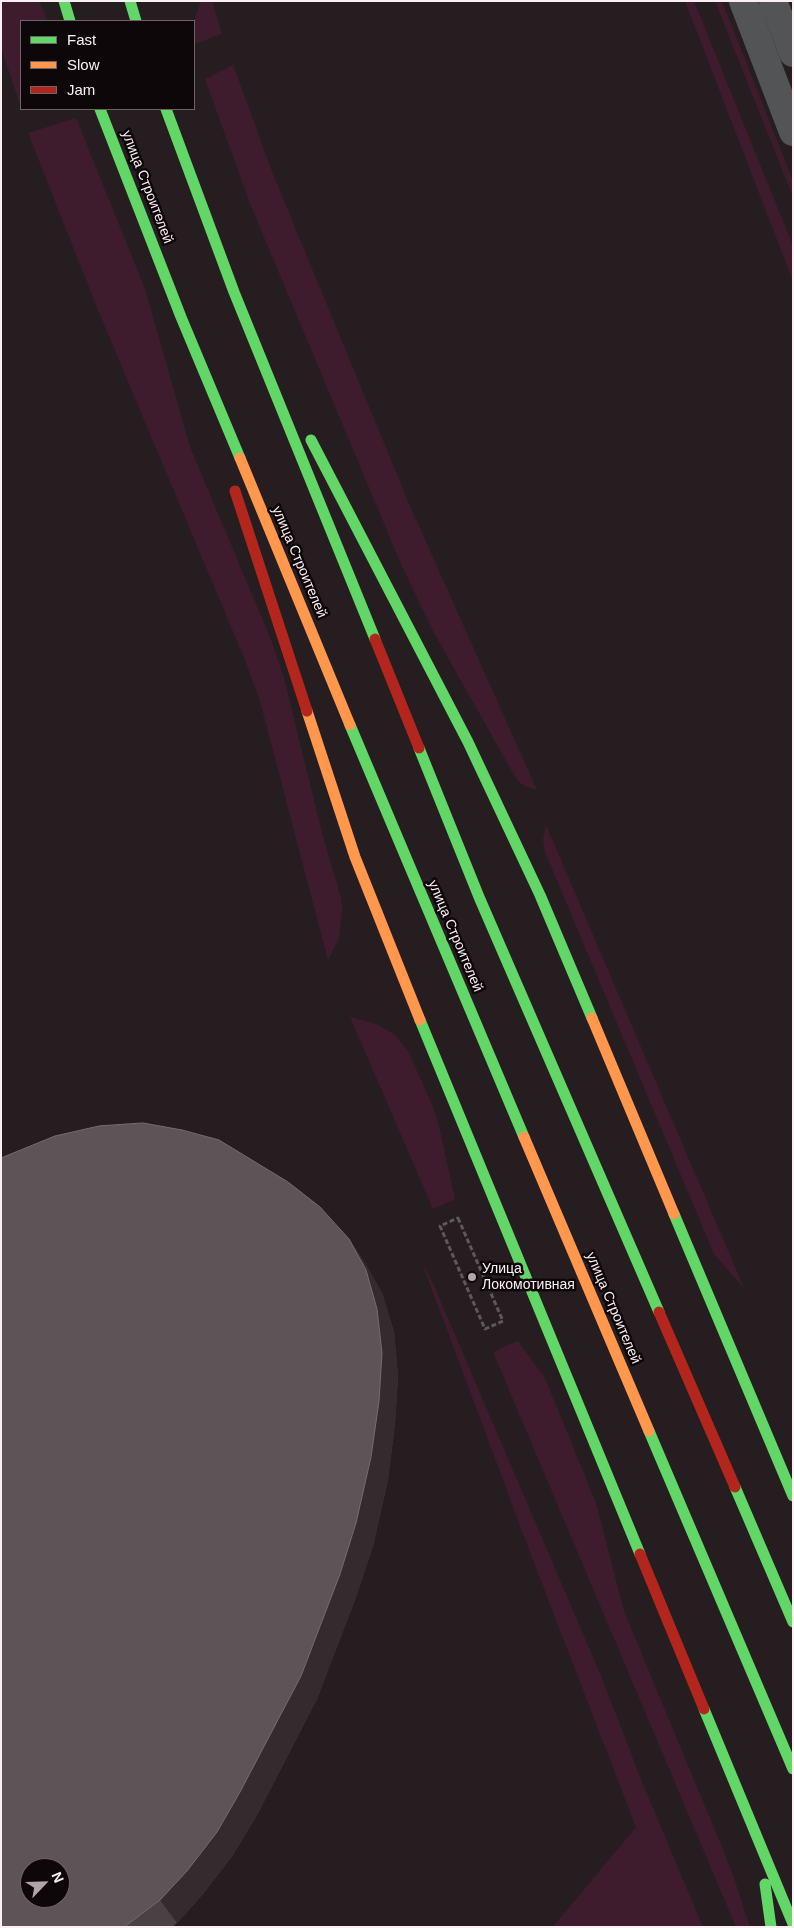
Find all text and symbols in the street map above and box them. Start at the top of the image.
legend [20,20,195,110]
text: Fast [67,31,96,48]
text: Slow [67,56,100,73]
text: Jam [67,81,95,98]
street label: улица Строителей [118,128,176,246]
street label: улица Строителей [268,504,330,620]
street label: улица Строителей [424,878,486,994]
street label: улица Строителей [582,1250,644,1366]
place label: Улица Локомотивная [482,1261,575,1294]
marker: Улица Локомотивная [466,1271,478,1283]
north arrow [20,1858,70,1908]
text: N [48,1869,67,1885]

